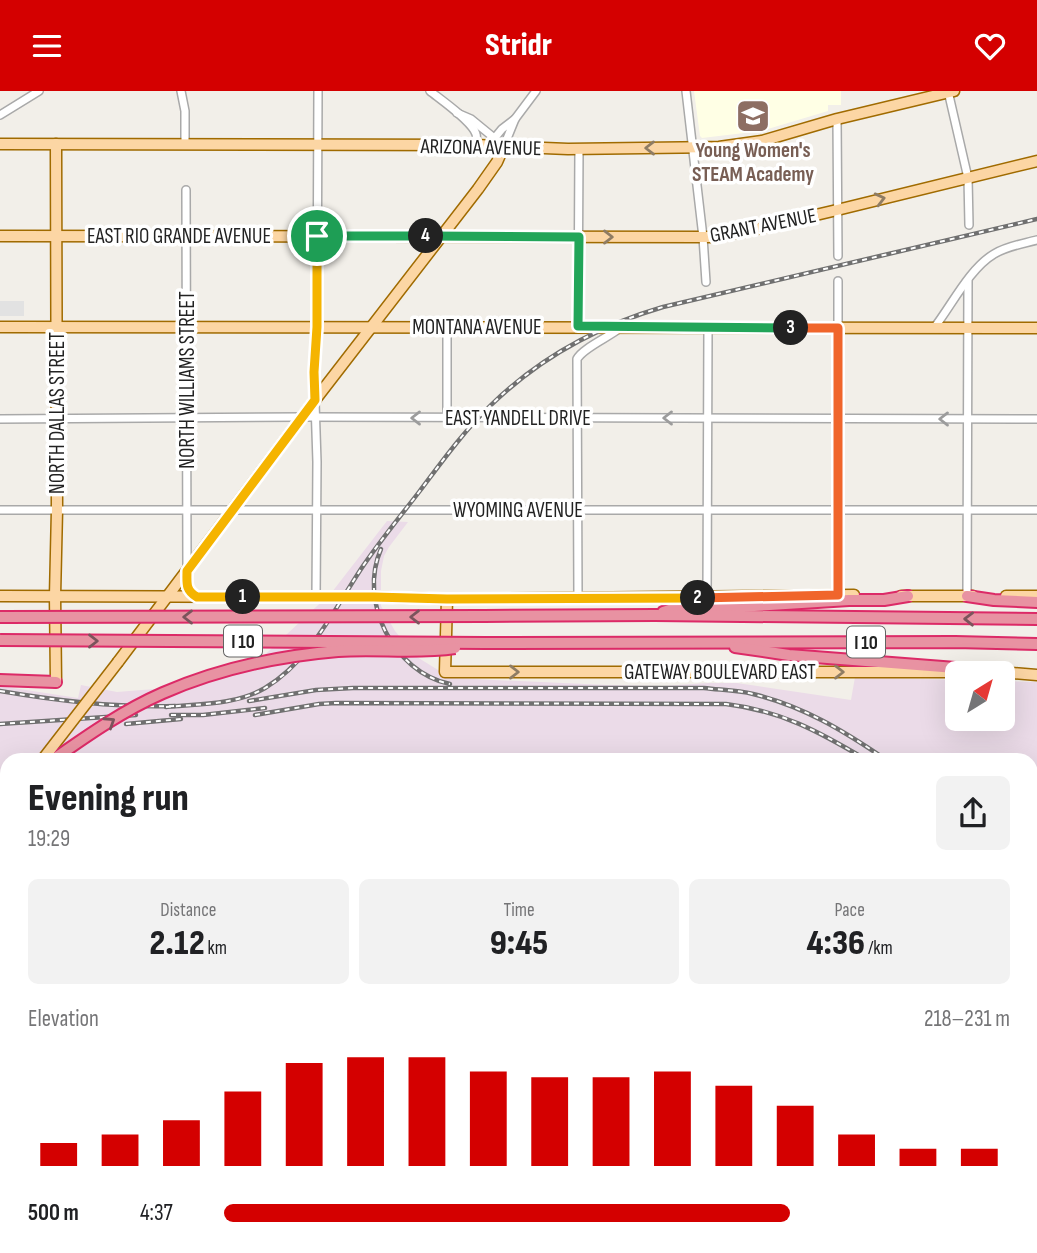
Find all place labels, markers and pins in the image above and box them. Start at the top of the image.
school or university icon: Young Women's STEAM Academy [734,97,772,135]
place label: Young Women's STEAM Academy [692,138,814,187]
pin [287,206,347,266]
pin: 4 [408,219,444,253]
pin: 3 [774,310,808,345]
pin: 1 [226,580,260,615]
pin: 2 [680,581,716,615]

